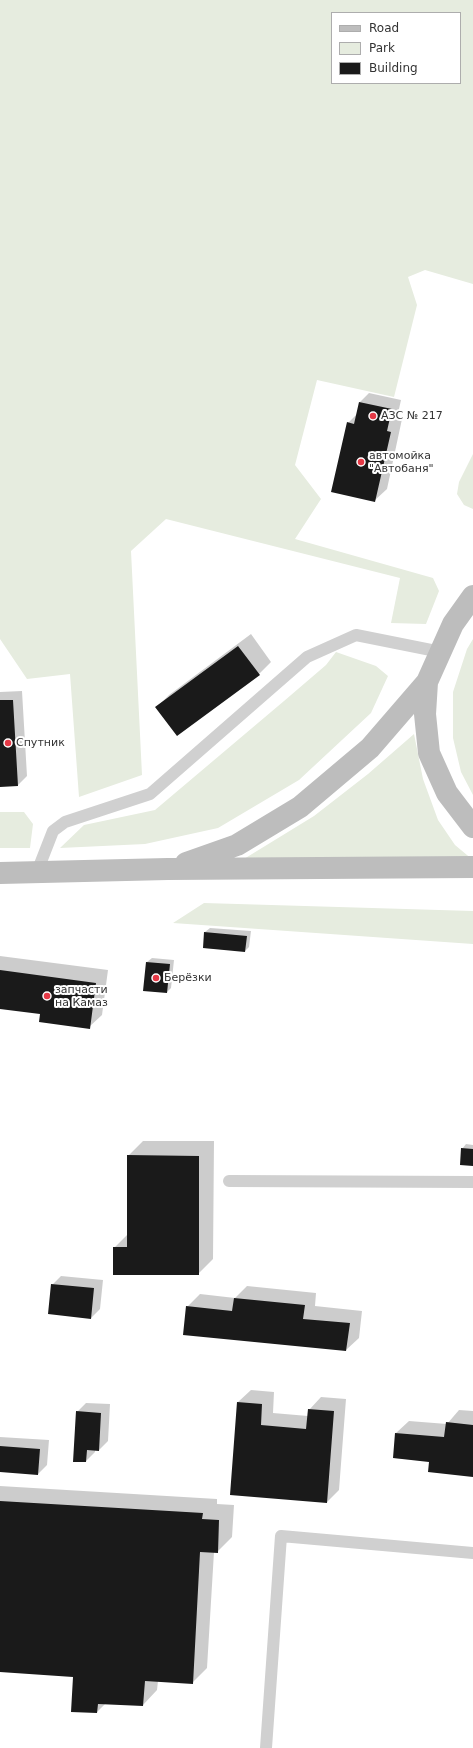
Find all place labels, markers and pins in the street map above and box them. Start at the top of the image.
place label: АЗС № 217 [381,409,443,423]
marker: АЗС № 217 [368,411,378,421]
place label: автомойка "Автобаня" [369,449,434,475]
marker: автомойка "Автобаня" [356,457,366,467]
place label: Спутник [16,736,65,750]
marker: Спутник [3,738,13,748]
place label: Берёзки [164,971,212,985]
marker: Берёзки [151,973,161,983]
place label: запчасти на Камаз [55,983,108,1009]
marker: запчасти на Камаз [42,991,52,1001]

